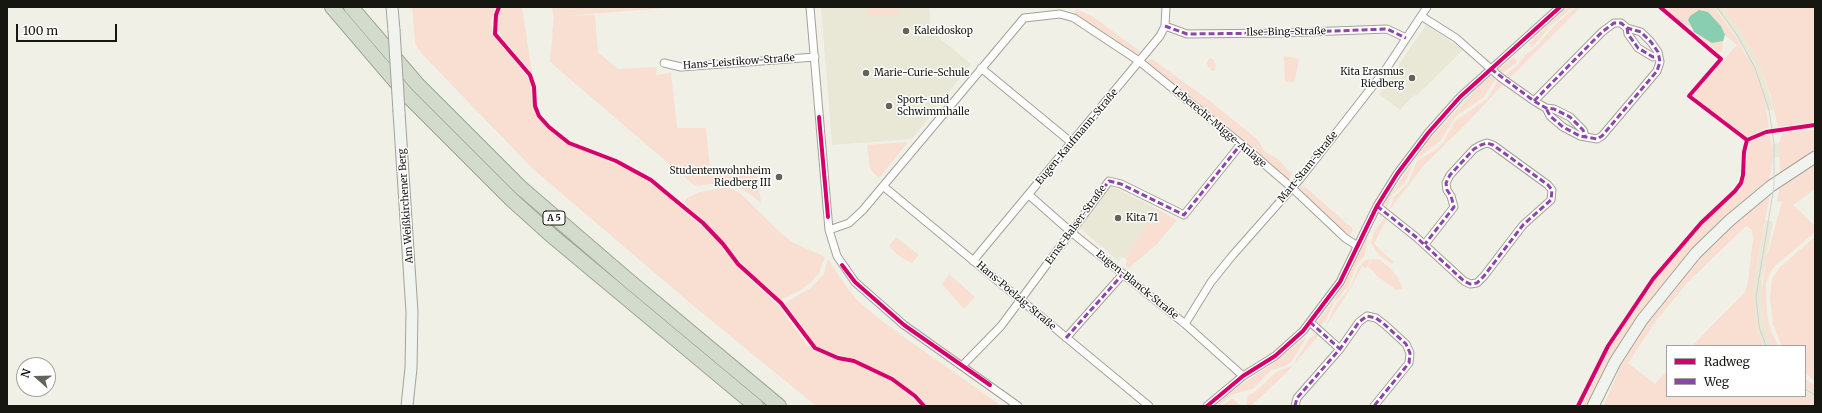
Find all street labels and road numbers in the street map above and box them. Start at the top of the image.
street label: Ilse-Bing-Straße [1246,25,1326,39]
street label: Hans-Leistikow-Straße [683,52,795,72]
street label: Leberecht-Migge-Anlage [1169,84,1269,170]
street label: Eugen-Kaufmann-Straße [1033,87,1121,187]
street label: Mart-Stam-Straße [1276,129,1340,205]
street label: Am Weißkirchener Berg [396,148,416,264]
street label: Ernst-Balser-Straße [1043,183,1109,267]
road number: A 5 [543,211,565,225]
street label: Eugen-Blanck-Straße [1093,248,1181,322]
street label: Hans-Poelzig-Straße [974,259,1058,333]

